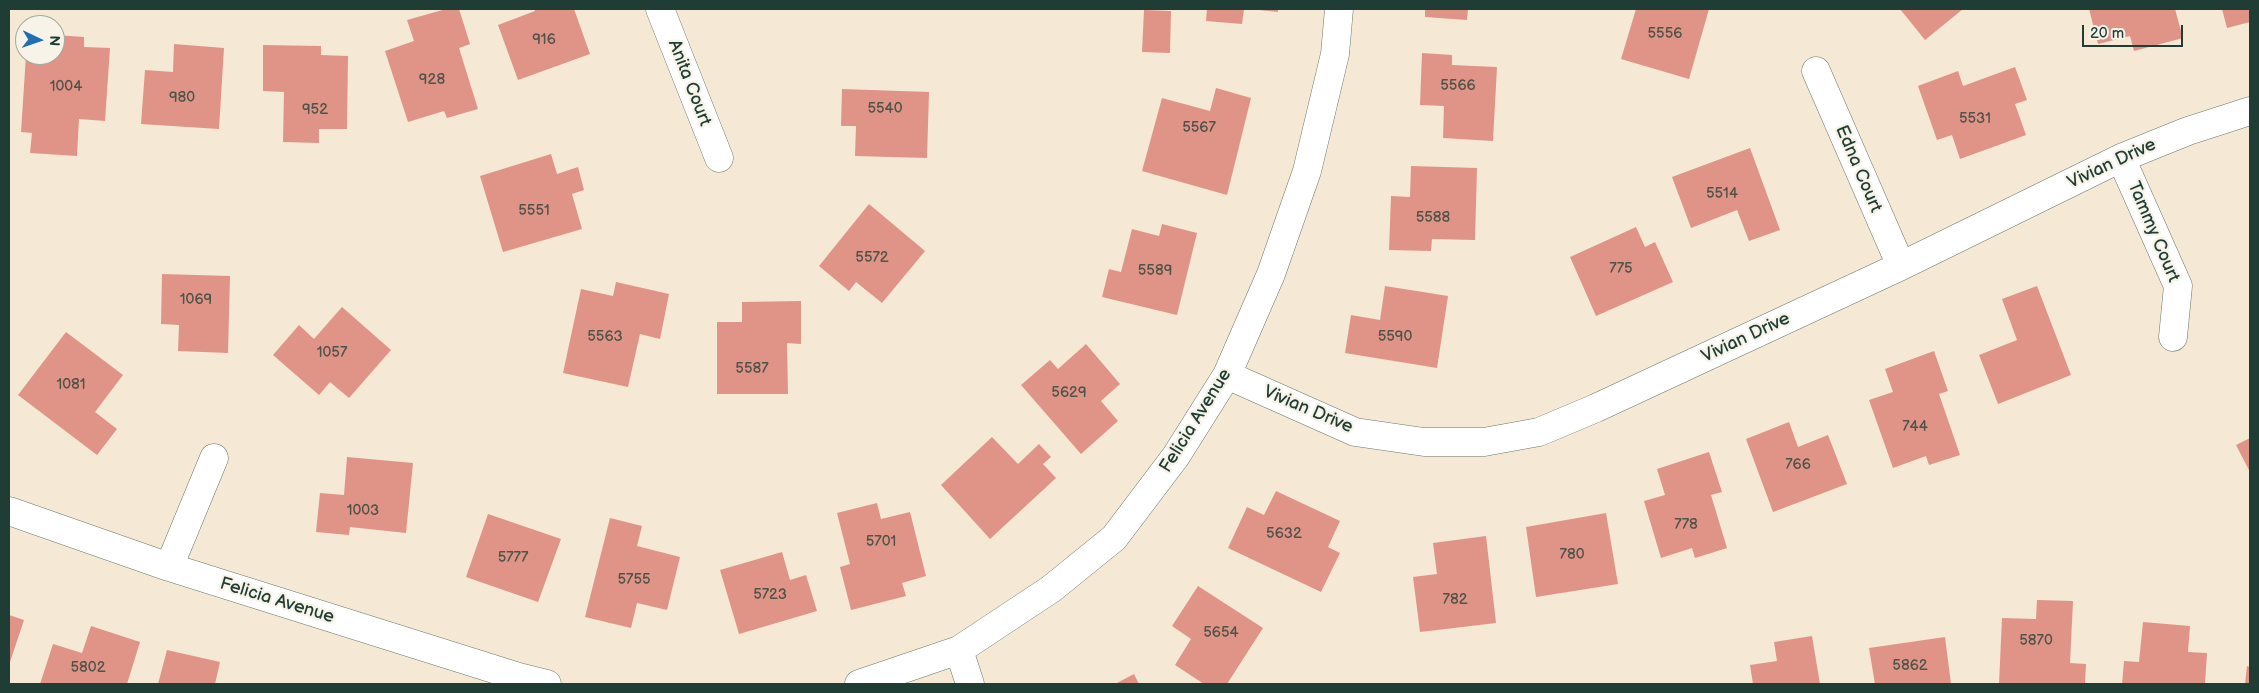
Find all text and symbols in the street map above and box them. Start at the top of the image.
north arrow [15,15,65,65]
scale bar [2084,15,2185,47]
text: 20 m [2090,24,2124,43]
house number: 5556 [1648,25,1682,43]
house number: 916 [532,31,556,49]
text: N [46,35,63,46]
street label: Anita Court [663,37,715,129]
house number: 928 [419,71,445,89]
house number: 5566 [1440,77,1476,95]
house number: 1004 [50,78,82,96]
house number: 980 [169,89,195,107]
house number: 5540 [867,100,903,118]
house number: 952 [302,101,328,119]
house number: 5531 [1959,110,1991,128]
house number: 5567 [1182,119,1216,137]
street label: Edna Court [1830,122,1886,216]
street label: Vivian Drive [2064,134,2160,194]
street label: Tammy Court [2122,179,2184,285]
house number: 5514 [1706,185,1738,203]
house number: 5551 [518,202,550,220]
house number: 5588 [1416,209,1450,227]
house number: 5572 [855,249,889,267]
house number: 775 [1609,260,1633,278]
house number: 5589 [1138,262,1172,280]
house number: 1069 [180,291,212,309]
street label: Vivian Drive [1698,308,1794,368]
house number: 5563 [587,328,623,346]
house number: 5590 [1378,328,1412,346]
house number: 1057 [317,344,347,362]
house number: 5587 [735,360,769,378]
street label: Felicia Avenue [1155,365,1237,477]
house number: 1081 [56,376,86,394]
street label: Vivian Drive [1260,381,1356,439]
house number: 5629 [1051,384,1087,402]
house number: 744 [1902,418,1928,436]
house number: 766 [1785,456,1811,474]
house number: 1003 [347,502,379,520]
house number: 778 [1674,516,1698,534]
house number: 5632 [1266,525,1302,543]
house number: 5701 [866,533,896,551]
house number: 780 [1560,546,1584,564]
house number: 5777 [498,549,528,567]
house number: 5755 [617,571,651,589]
street label: Felicia Avenue [217,573,337,629]
house number: 5723 [753,586,787,604]
house number: 782 [1443,591,1467,609]
house number: 5654 [1203,624,1239,642]
house number: 5870 [2019,632,2053,650]
house number: 5862 [1892,657,1928,675]
house number: 5802 [70,659,106,677]

